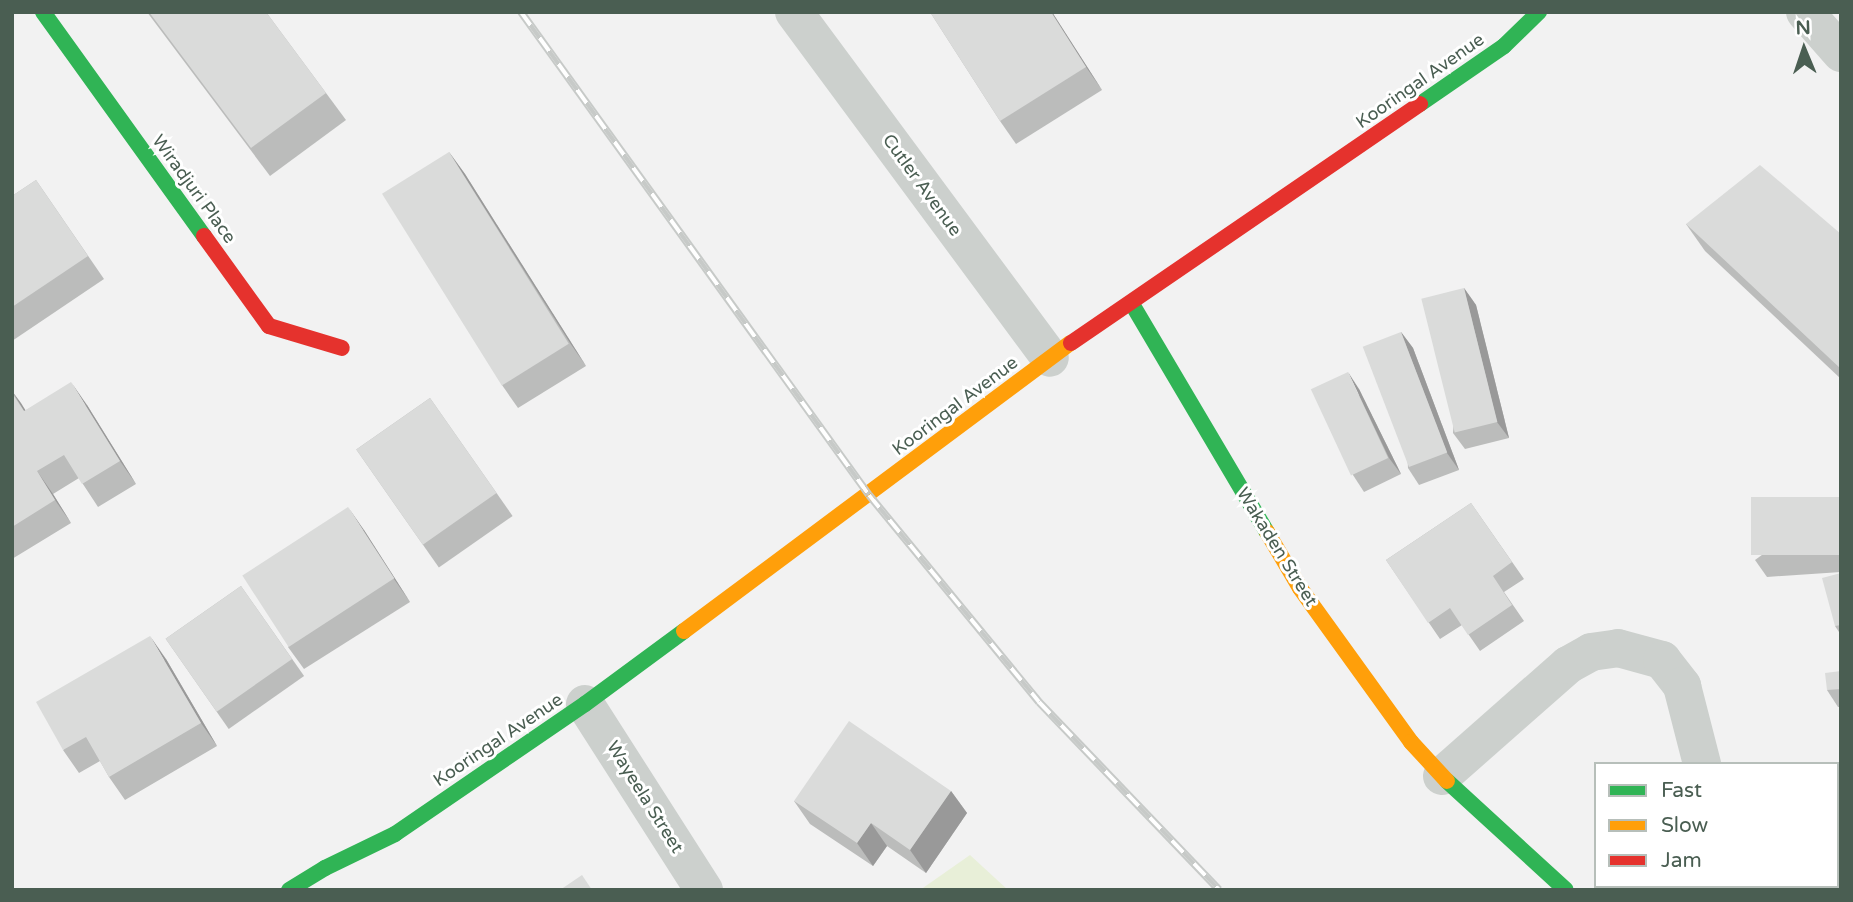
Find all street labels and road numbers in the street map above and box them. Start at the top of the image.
street label: Kooringal Avenue [1352,29,1488,133]
street label: Cutler Avenue [878,130,966,240]
street label: Wiradjuri Place [147,131,241,247]
street label: Kooringal Avenue [888,352,1022,460]
street label: Wakaden Street [1232,484,1322,610]
street label: Kooringal Avenue [429,689,567,791]
street label: Wayeela Street [602,737,688,857]

